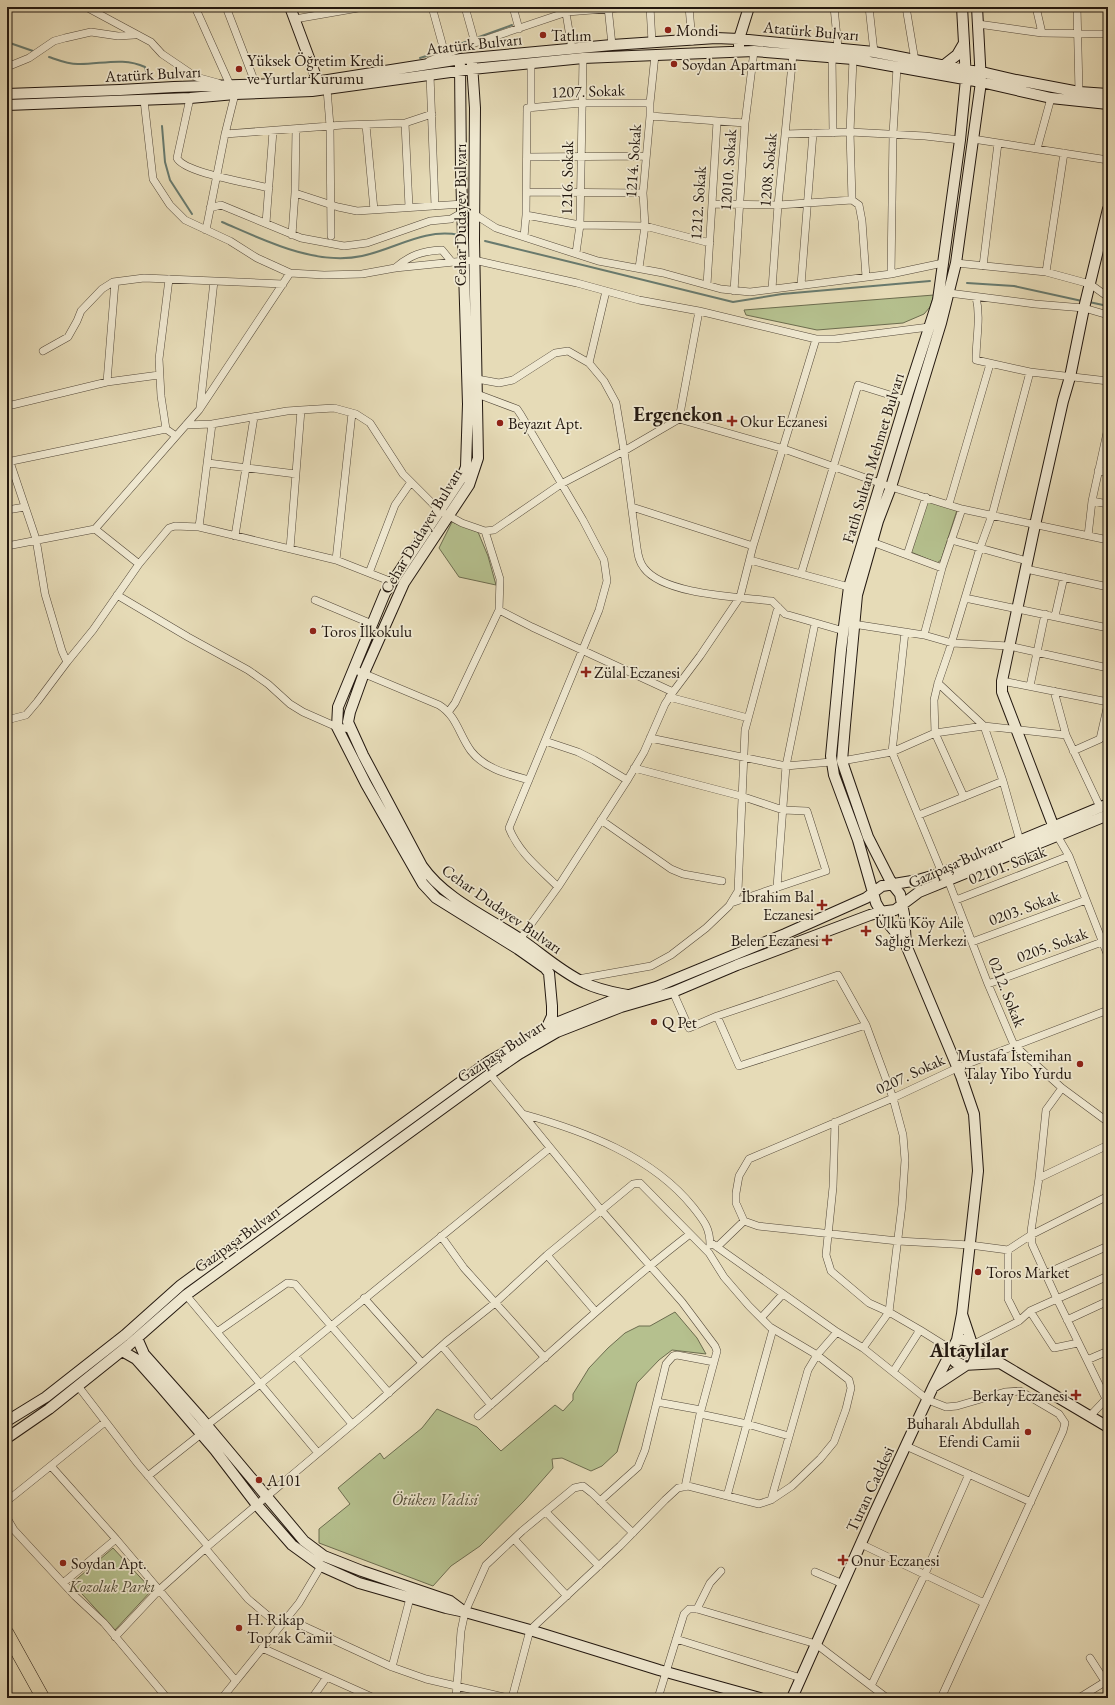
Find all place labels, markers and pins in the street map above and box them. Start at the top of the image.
place label: Mondi [676,20,719,41]
place label: Tatlım [551,25,592,46]
marker: Mondi [663,25,673,35]
marker: Tatlım [538,30,548,40]
place label: Yüksek Öğretim Kredi ve Yurtlar Kurumu [247,50,384,89]
place label: Soydan Apartmanı [682,54,797,75]
marker: Soydan Apartmanı [669,59,679,69]
marker: Yüksek Öğretim Kredi ve Yurtlar Kurumu [234,64,244,74]
place label: Okur Eczanesi [740,411,828,432]
place label: Beyazıt Apt. [508,413,583,434]
marker: Okur Eczanesi [727,416,737,426]
marker: Beyazıt Apt. [495,418,505,428]
place label: Toros İlkokulu [321,621,413,642]
marker: Toros İlkokulu [308,626,318,636]
place label: Zülal Eczanesi [594,662,680,683]
marker: Zülal Eczanesi [581,667,591,677]
place label: İbrahim Bal Eczanesi [741,886,814,925]
marker: İbrahim Bal Eczanesi [817,900,827,910]
place label: Ülkü Köy Aile Sağlığı Merkezi [875,912,967,951]
marker: Ülkü Köy Aile Sağlığı Merkezi [860,925,872,937]
place label: Belen Eczanesi [731,930,819,951]
marker: Belen Eczanesi [822,935,832,945]
place label: Q Pet [662,1012,697,1033]
marker: Q Pet [649,1017,659,1027]
place label: Mustafa İstemihan Talay Yibo Yurdu [957,1045,1073,1084]
marker: Mustafa İstemihan Talay Yibo Yurdu [1075,1059,1085,1069]
place label: Toros Market [986,1262,1069,1283]
marker: Toros Market [973,1267,983,1277]
place label: Berkay Eczanesi [972,1385,1068,1406]
marker: Berkay Eczanesi [1071,1390,1081,1400]
place label: Buharalı Abdullah Efendi Camii [907,1413,1020,1452]
marker: Buharalı Abdullah Efendi Camii [1023,1427,1033,1437]
place label: A101 [266,1470,301,1491]
marker: A101 [254,1475,264,1485]
place label: Onur Eczanesi [851,1550,940,1571]
place label: Soydan Apt. [71,1553,147,1574]
marker: Onur Eczanesi [838,1555,848,1565]
marker: Soydan Apt. [58,1558,68,1568]
place label: H. Rikap Toprak Camii [247,1609,333,1648]
marker: H. Rikap Toprak Camii [234,1623,244,1633]

